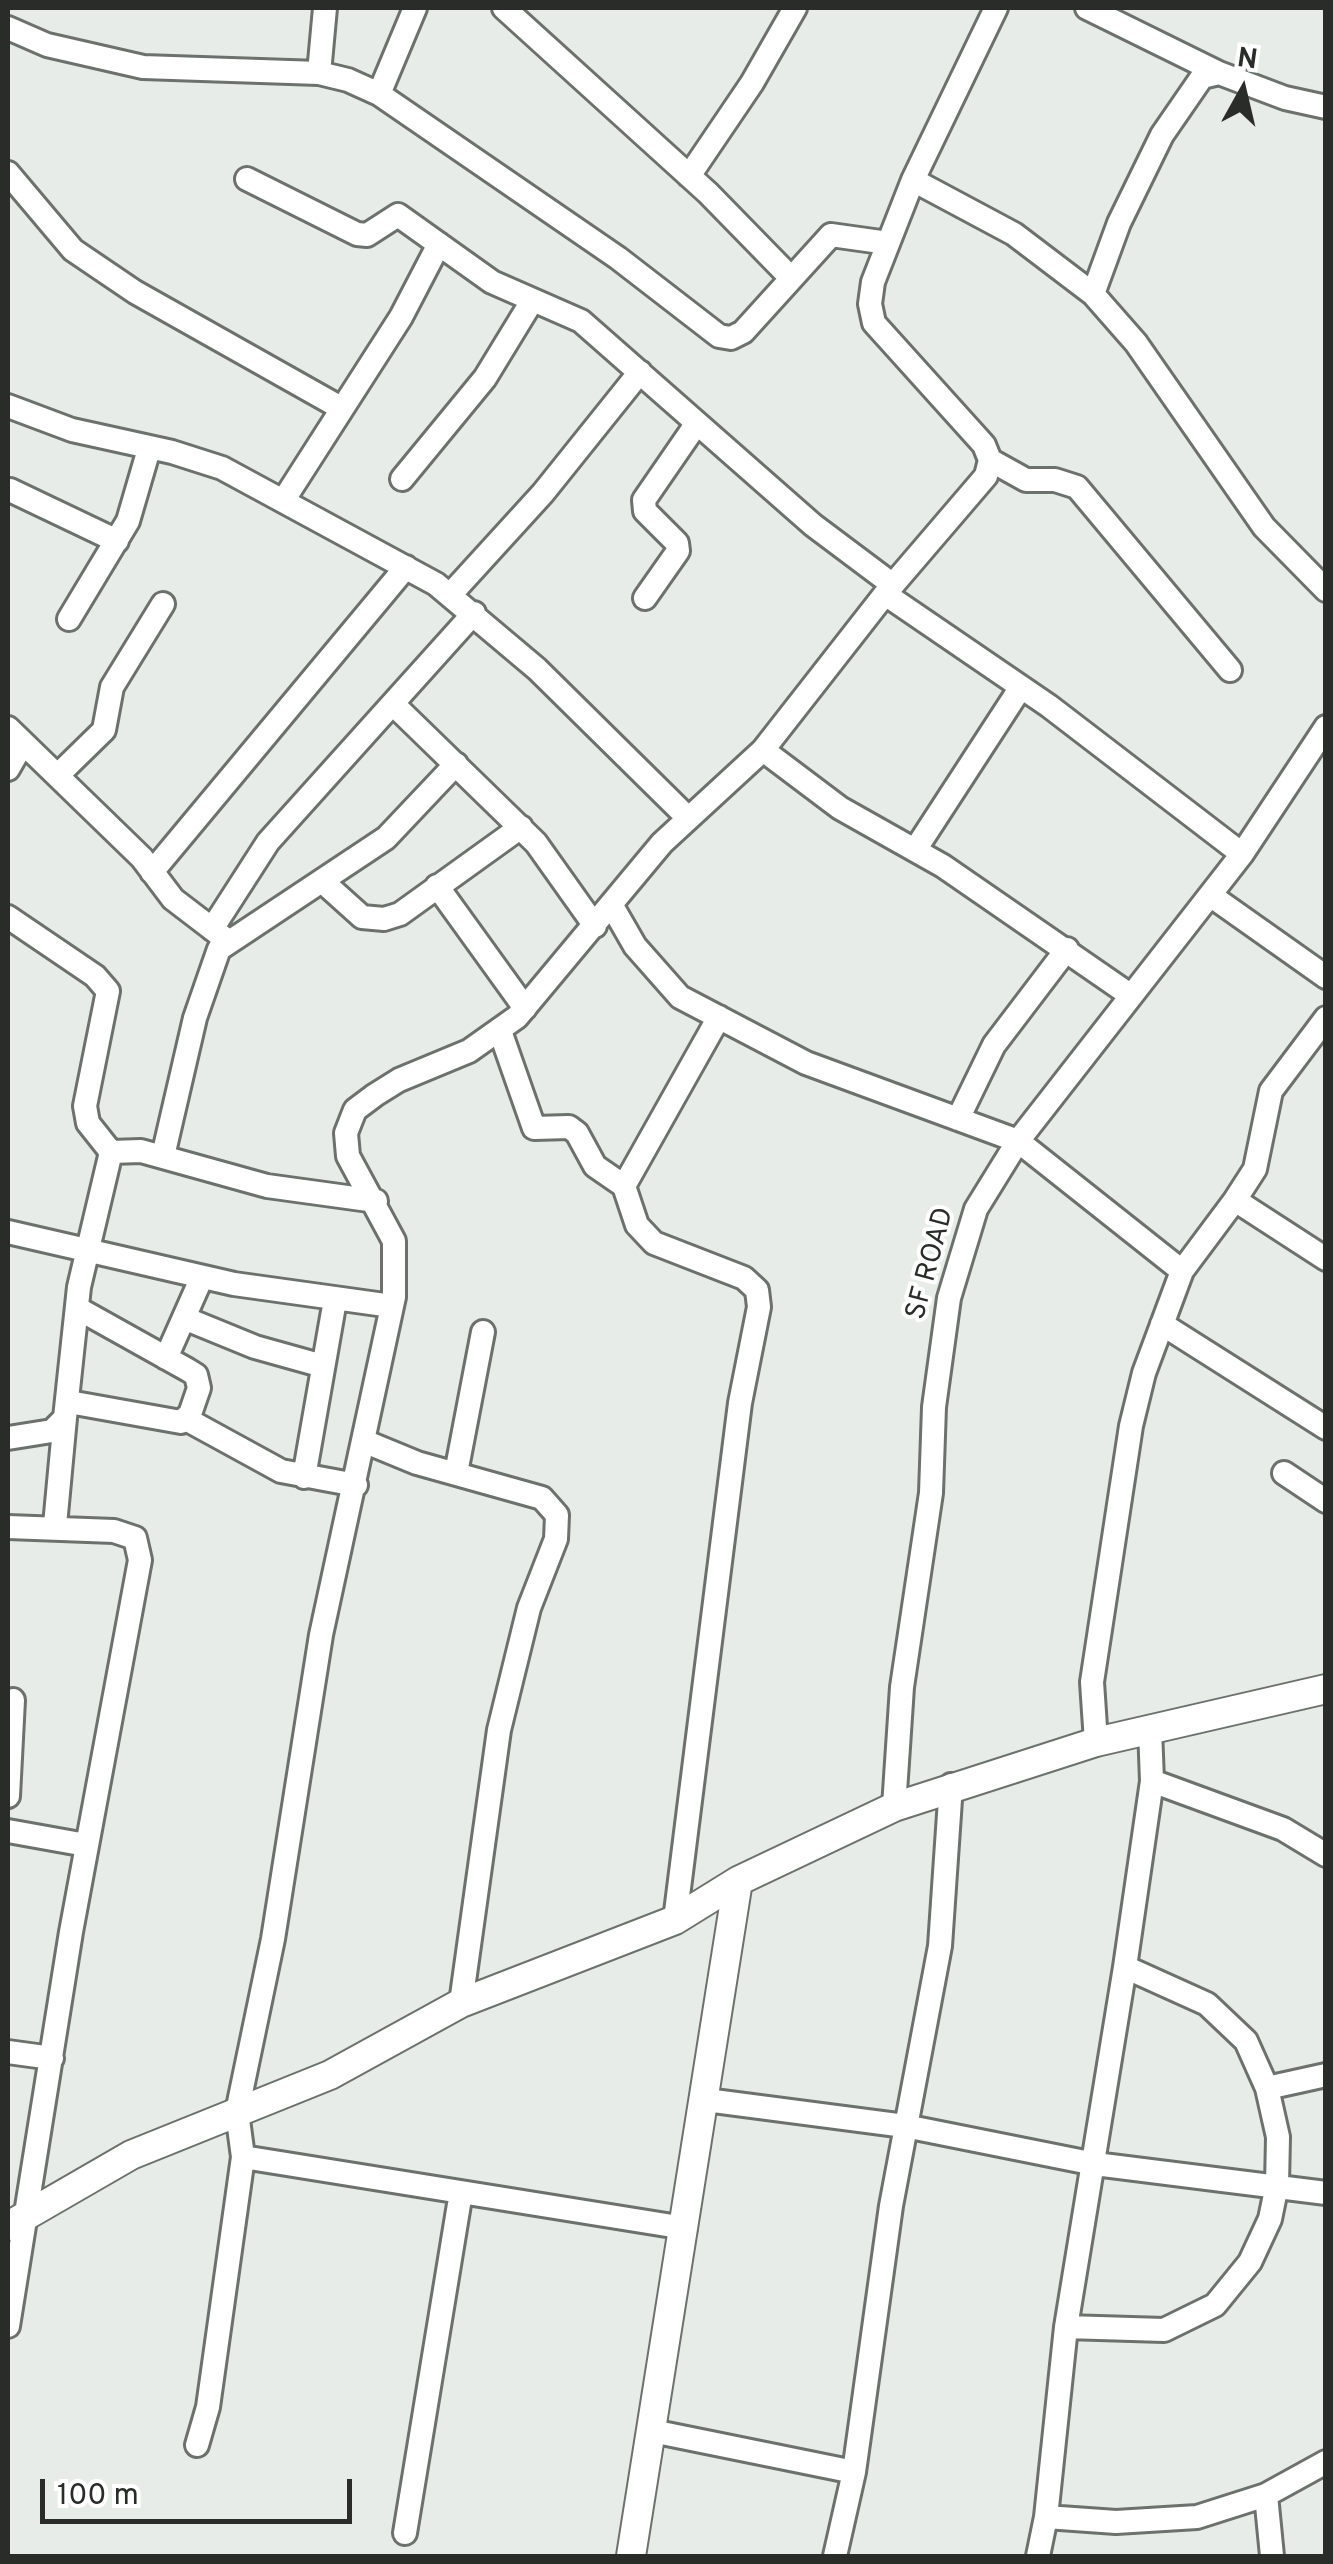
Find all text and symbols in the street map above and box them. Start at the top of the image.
north arrow [1193,40,1293,140]
text: N [1235,41,1260,80]
street label: SF ROAD [901,1204,963,1324]
scale bar [45,2459,358,2521]
text: 100 m [57,2478,139,2515]

